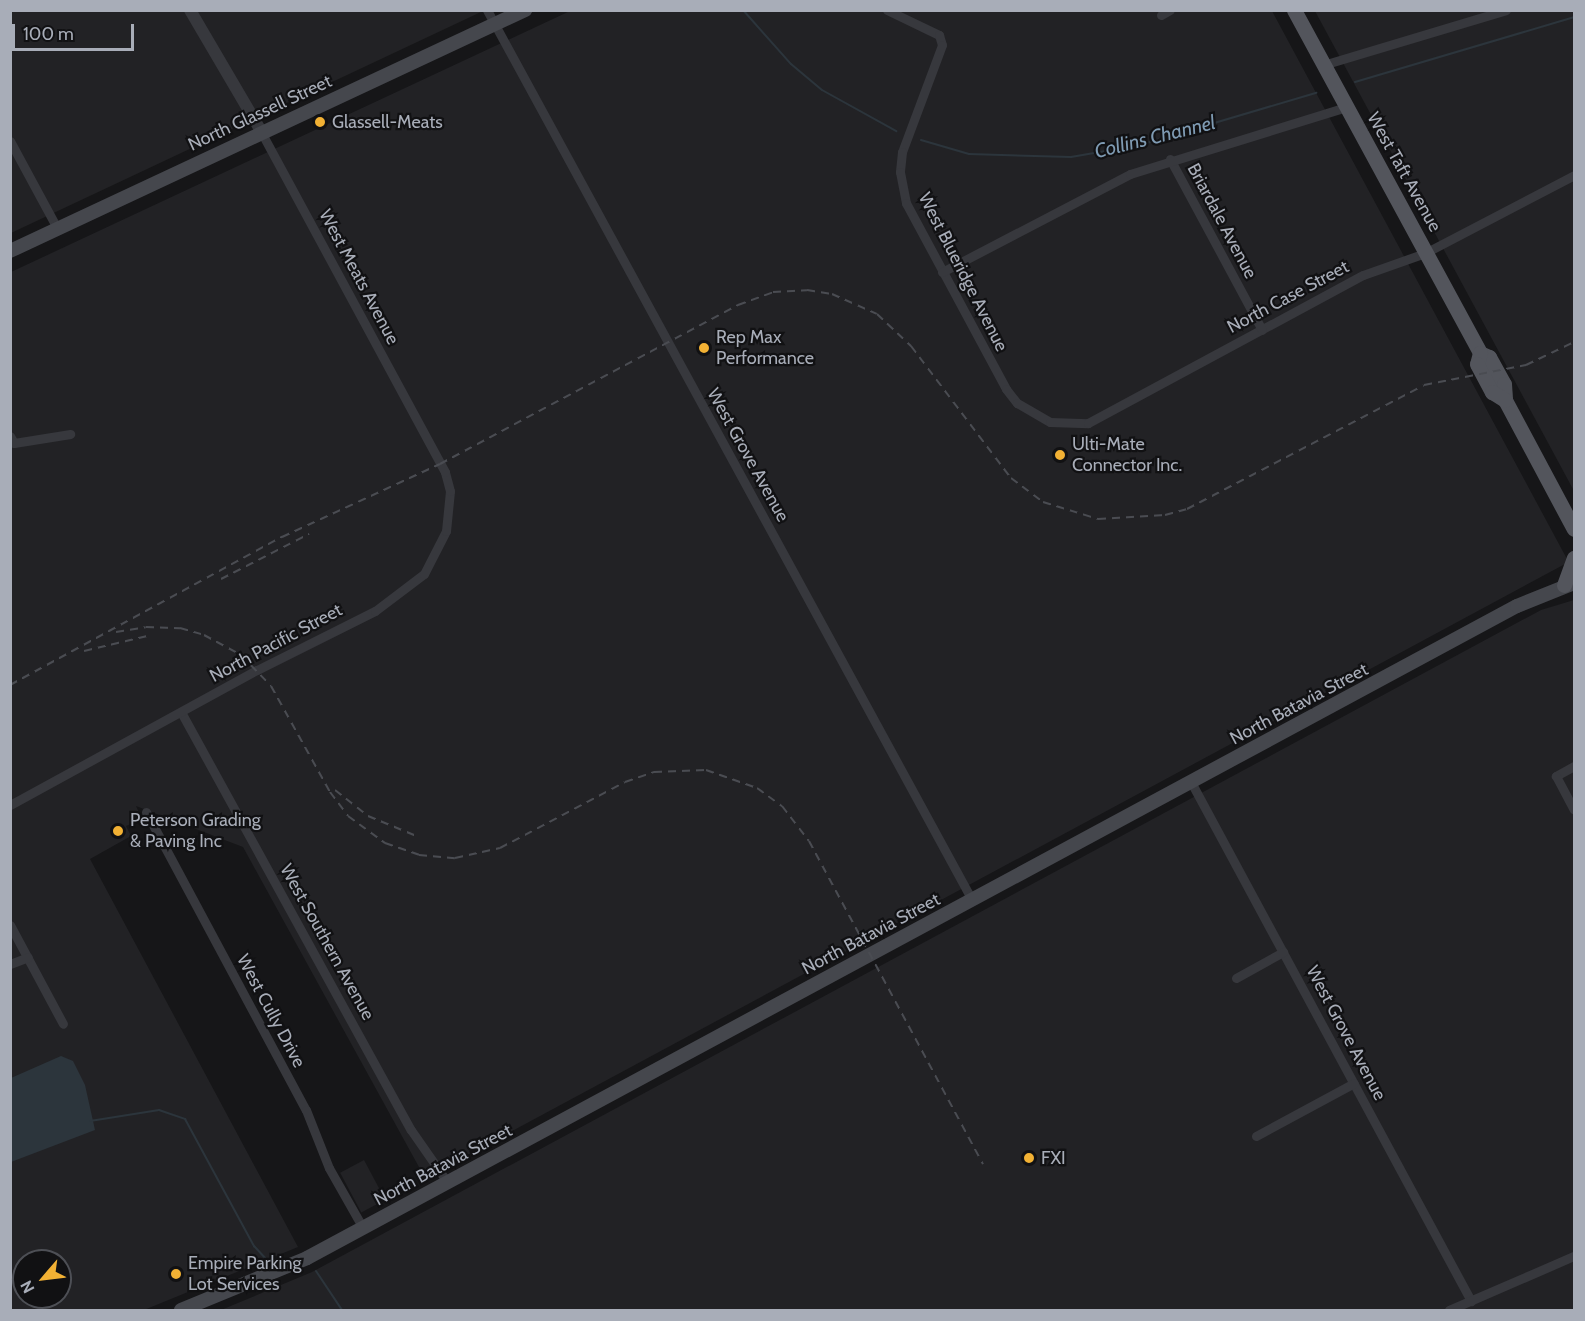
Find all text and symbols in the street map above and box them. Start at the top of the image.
scale bar [15,12,136,50]
text: 100 m [23,23,74,45]
street label: North Glassell Street [185,70,335,156]
street label: West Taft Avenue [1362,108,1446,236]
water label: Collins Channel [1092,110,1218,164]
place label: Glassell-Meats [332,111,443,133]
marker: Glassell-Meats [313,115,327,129]
street label: Briardale Avenue [1183,160,1261,282]
street label: West Blueridge Avenue [914,189,1012,355]
street label: West Meats Avenue [314,206,404,348]
street label: North Case Street [1224,256,1352,338]
place label: Rep Max Performance [716,327,814,370]
marker: Rep Max Performance [697,341,711,355]
street label: West Grove Avenue [702,384,794,526]
place label: Ulti-Mate Connector Inc. [1072,434,1182,476]
marker: Ulti-Mate Connector Inc. [1053,448,1067,462]
street label: North Pacific Street [206,599,346,687]
street label: North Batavia Street [1226,659,1372,749]
place label: Peterson Grading & Paving Inc [130,810,261,852]
marker: Peterson Grading & Paving Inc [111,824,125,838]
street label: West Southern Avenue [275,860,379,1024]
street label: North Batavia Street [798,889,944,979]
street label: West Cully Drive [232,951,310,1071]
street label: West Grove Avenue [1301,962,1391,1104]
street label: North Batavia Street [370,1120,516,1210]
place label: FXI [1041,1147,1066,1169]
marker: FXI [1022,1151,1036,1165]
north arrow [12,1249,72,1309]
place label: Empire Parking Lot Services [188,1253,301,1296]
marker: Empire Parking Lot Services [169,1267,183,1281]
text: N [16,1277,38,1296]

